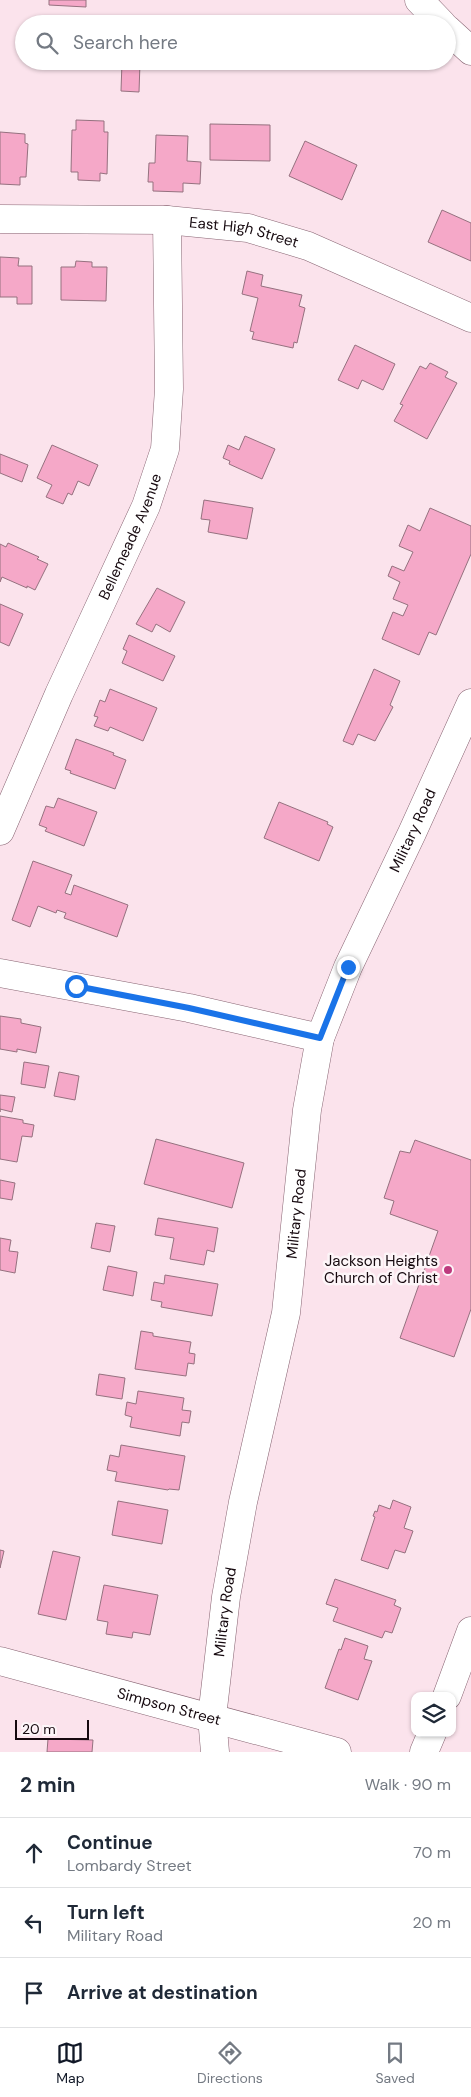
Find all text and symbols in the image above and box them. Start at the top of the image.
search box [15,15,456,70]
icon: search [33,29,61,57]
text: Search here [73,30,178,55]
street label: East High Street [188,212,301,253]
street label: Bellemeade Avenue [94,471,166,603]
street label: Military Road [385,785,441,876]
route end [337,956,360,979]
route start [65,975,88,998]
street label: Military Road [282,1168,311,1260]
place label: Jackson Heights Church of Christ [324,1251,438,1288]
marker: Jackson Heights Church of Christ [442,1264,454,1276]
street label: Military Road [209,1566,241,1658]
street label: Simpson Street [115,1683,223,1730]
map controls [411,1692,456,1737]
button: layers [411,1692,456,1737]
scale bar [15,1717,89,1740]
text: 20 m [22,1720,56,1738]
text: 2 min [20,1771,76,1799]
text: Walk · 90 m [365,1774,451,1795]
text: Continue [67,1830,153,1855]
icon: ahead [20,1839,48,1867]
text: 70 m [413,1842,451,1863]
text: Lombardy Street [67,1855,192,1876]
text: Turn left [67,1900,145,1925]
icon: left [20,1909,48,1937]
text: 20 m [412,1912,451,1933]
text: Military Road [67,1925,163,1946]
icon: arrive [20,1979,48,2007]
text: Arrive at destination [67,1980,258,2005]
tab: Map [56,2039,84,2087]
tab: Directions [197,2039,263,2087]
tab: Saved [375,2039,415,2087]

